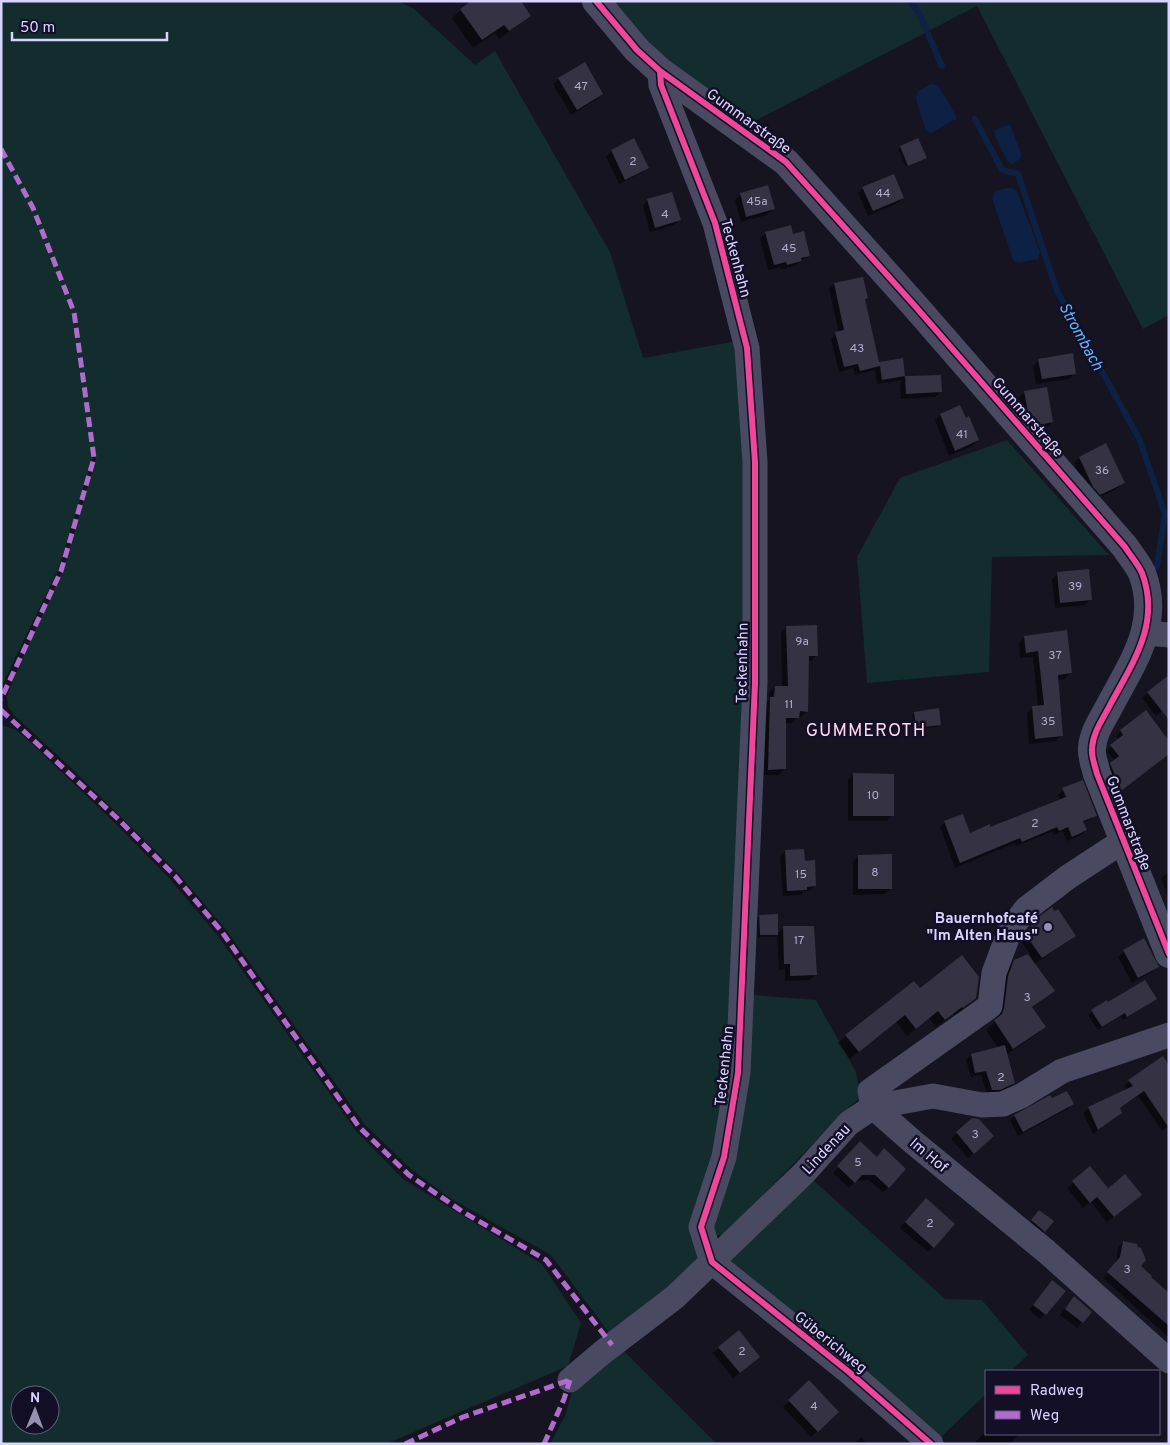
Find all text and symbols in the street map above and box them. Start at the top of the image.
scale bar [12,10,168,42]
text: 50 m [20,19,55,38]
house number: 47 [574,79,588,95]
street label: Gummarstraße [702,85,794,159]
house number: 2 [629,154,637,170]
house number: 44 [876,186,890,202]
house number: 45a [746,194,768,210]
house number: 4 [661,207,669,223]
street label: Teckenhahn [715,217,754,300]
house number: 45 [782,241,796,257]
water label: Strombach [1053,300,1107,375]
house number: 43 [850,341,864,357]
street label: Gummarstraße [987,374,1067,462]
house number: 41 [956,427,968,443]
house number: 36 [1095,463,1109,479]
house number: 39 [1068,579,1082,595]
street label: Teckenhahn [733,622,754,704]
house number: 9a [795,634,809,650]
house number: 37 [1048,648,1062,664]
house number: 11 [785,697,793,713]
house number: 35 [1041,714,1055,730]
district label: GUMMEROTH [806,720,926,743]
street label: Gummarstraße [1101,773,1154,874]
house number: 10 [867,788,879,804]
house number: 2 [1031,816,1039,832]
house number: 8 [871,865,879,881]
house number: 15 [795,867,807,883]
place label: Bauernhofcafé "Im Alten Haus" [927,910,1038,946]
marker: Bauernhofcafé "Im Alten Haus" [1042,921,1054,933]
house number: 17 [794,933,804,949]
house number: 3 [1023,990,1031,1006]
street label: Teckenhahn [712,1025,739,1107]
house number: 2 [997,1070,1005,1086]
street label: Lindenau [799,1121,855,1179]
house number: 3 [971,1127,979,1143]
street label: Im Hof [905,1135,951,1178]
house number: 5 [854,1155,862,1171]
house number: 2 [926,1216,934,1232]
house number: 3 [1123,1262,1131,1278]
street label: Güberichweg [790,1308,870,1378]
house number: 2 [738,1344,746,1360]
legend [985,1370,1160,1435]
text: Radweg [1030,1382,1084,1401]
north arrow [10,1385,60,1435]
text: N [30,1390,40,1407]
house number: 4 [810,1399,818,1415]
text: Weg [1030,1407,1059,1426]

